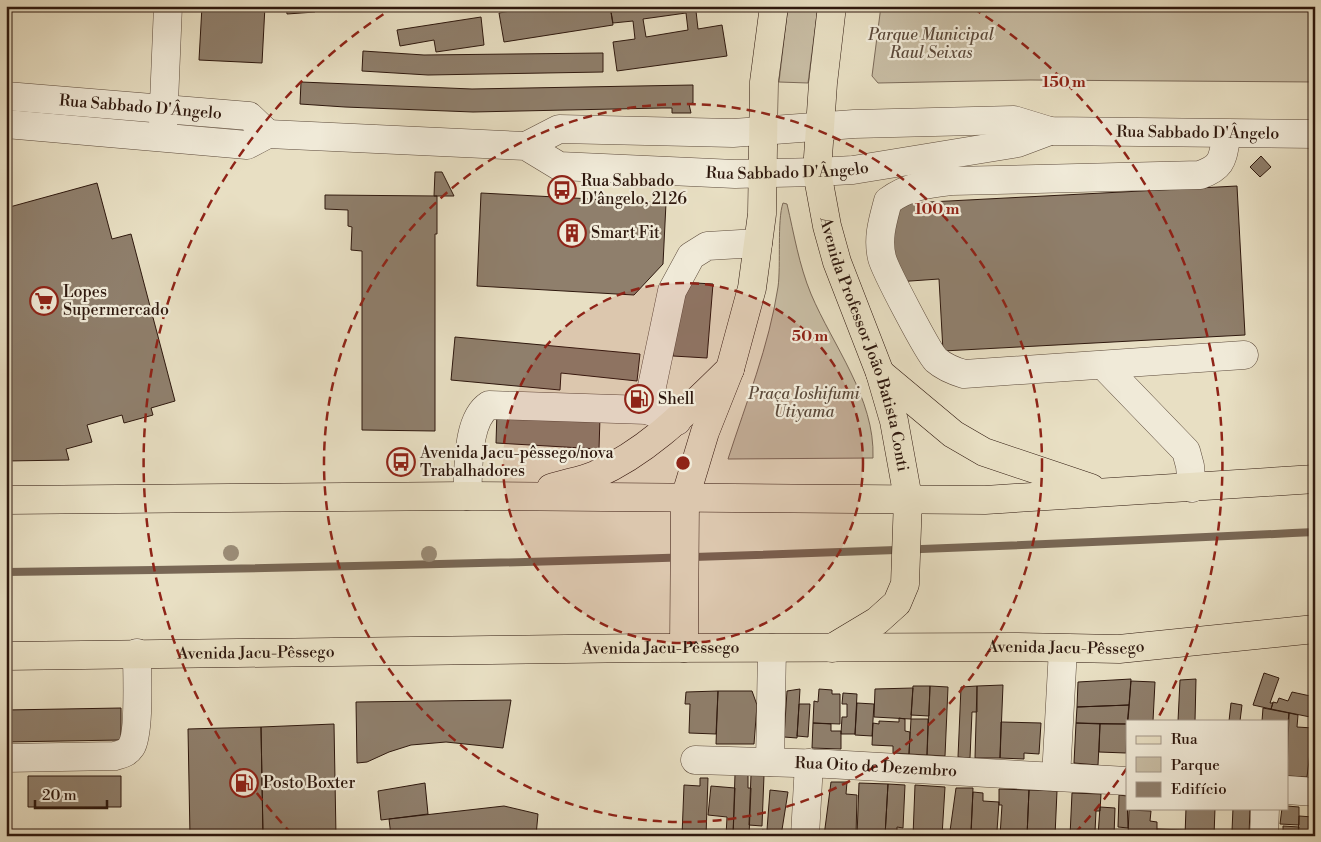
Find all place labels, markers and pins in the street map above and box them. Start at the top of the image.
place label: Rua Sabbado D'ângelo, 2126 [581,171,687,209]
bus stop icon: Rua Sabbado D'ângelo, 2126 [547,175,577,205]
building icon: Smart Fit [557,218,587,248]
place label: Smart Fit [591,223,660,243]
place label: Lopes Supermercado [63,282,169,320]
supermarket icon: Lopes Supermercado [29,286,59,316]
fuel station icon: Shell [624,384,654,414]
place label: Shell [658,389,695,409]
place label: Avenida Jacu-pêssego/nova Trabalhadores [419,443,615,481]
bus stop icon: Avenida Jacu-pêssego/nova Trabalhadores [386,447,416,477]
centre of rings [674,454,692,472]
fuel station icon: Posto Boxter [229,768,259,798]
place label: Posto Boxter [263,773,355,793]

